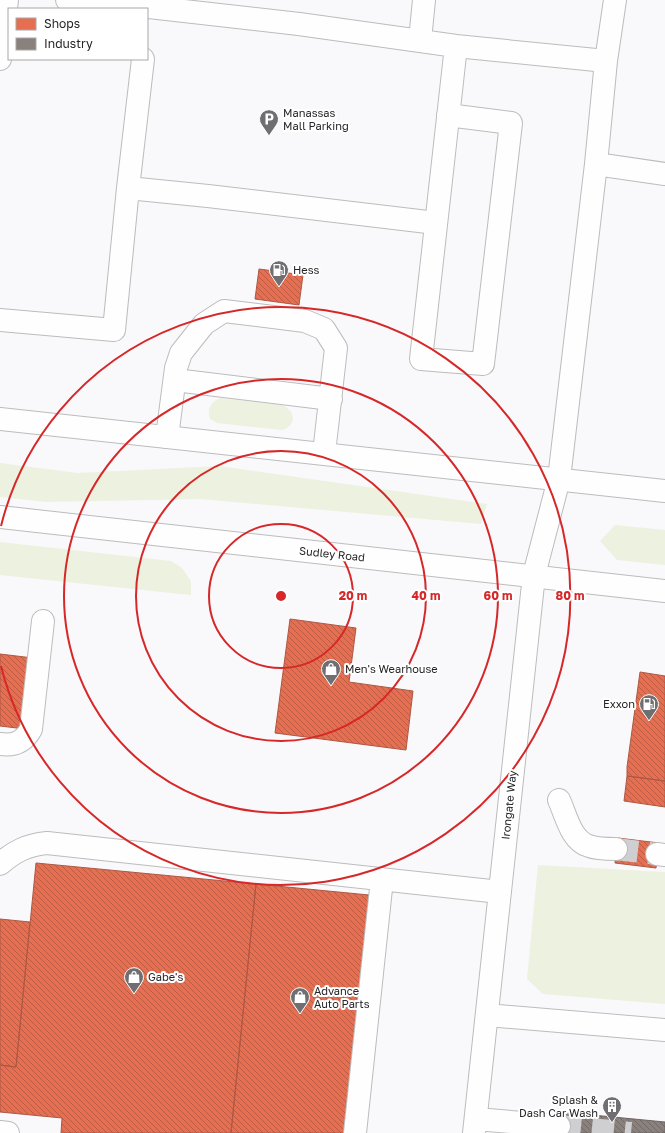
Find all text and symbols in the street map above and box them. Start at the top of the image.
legend [8,8,148,60]
text: Shops [44,16,80,31]
text: Industry [44,36,93,51]
place label: Manassas Mall Parking [283,106,349,132]
parking icon: Manassas Mall Parking [258,108,280,136]
fuel station icon: Hess [268,259,290,287]
place label: Hess [293,263,320,276]
street label: Sudley Road [299,544,365,563]
text: 20 m [339,588,367,603]
text: 40 m [412,588,440,603]
text: 60 m [484,588,512,603]
text: 80 m [556,588,584,603]
centre of rings [274,589,288,603]
shop icon: Men's Wearhouse [320,658,342,686]
place label: Men's Wearhouse [345,662,438,675]
fuel station icon: Exxon [638,693,660,721]
place label: Exxon [603,697,635,710]
street label: Irongate Way [498,770,519,840]
shop icon: Gabe's [123,966,145,994]
place label: Gabe's [148,970,183,983]
place label: Advance Auto Parts [314,984,370,1010]
shop icon: Advance Auto Parts [289,986,311,1014]
place label: Splash & Dash Car Wash [519,1093,599,1119]
building icon: Splash & Dash Car Wash [601,1095,623,1123]

